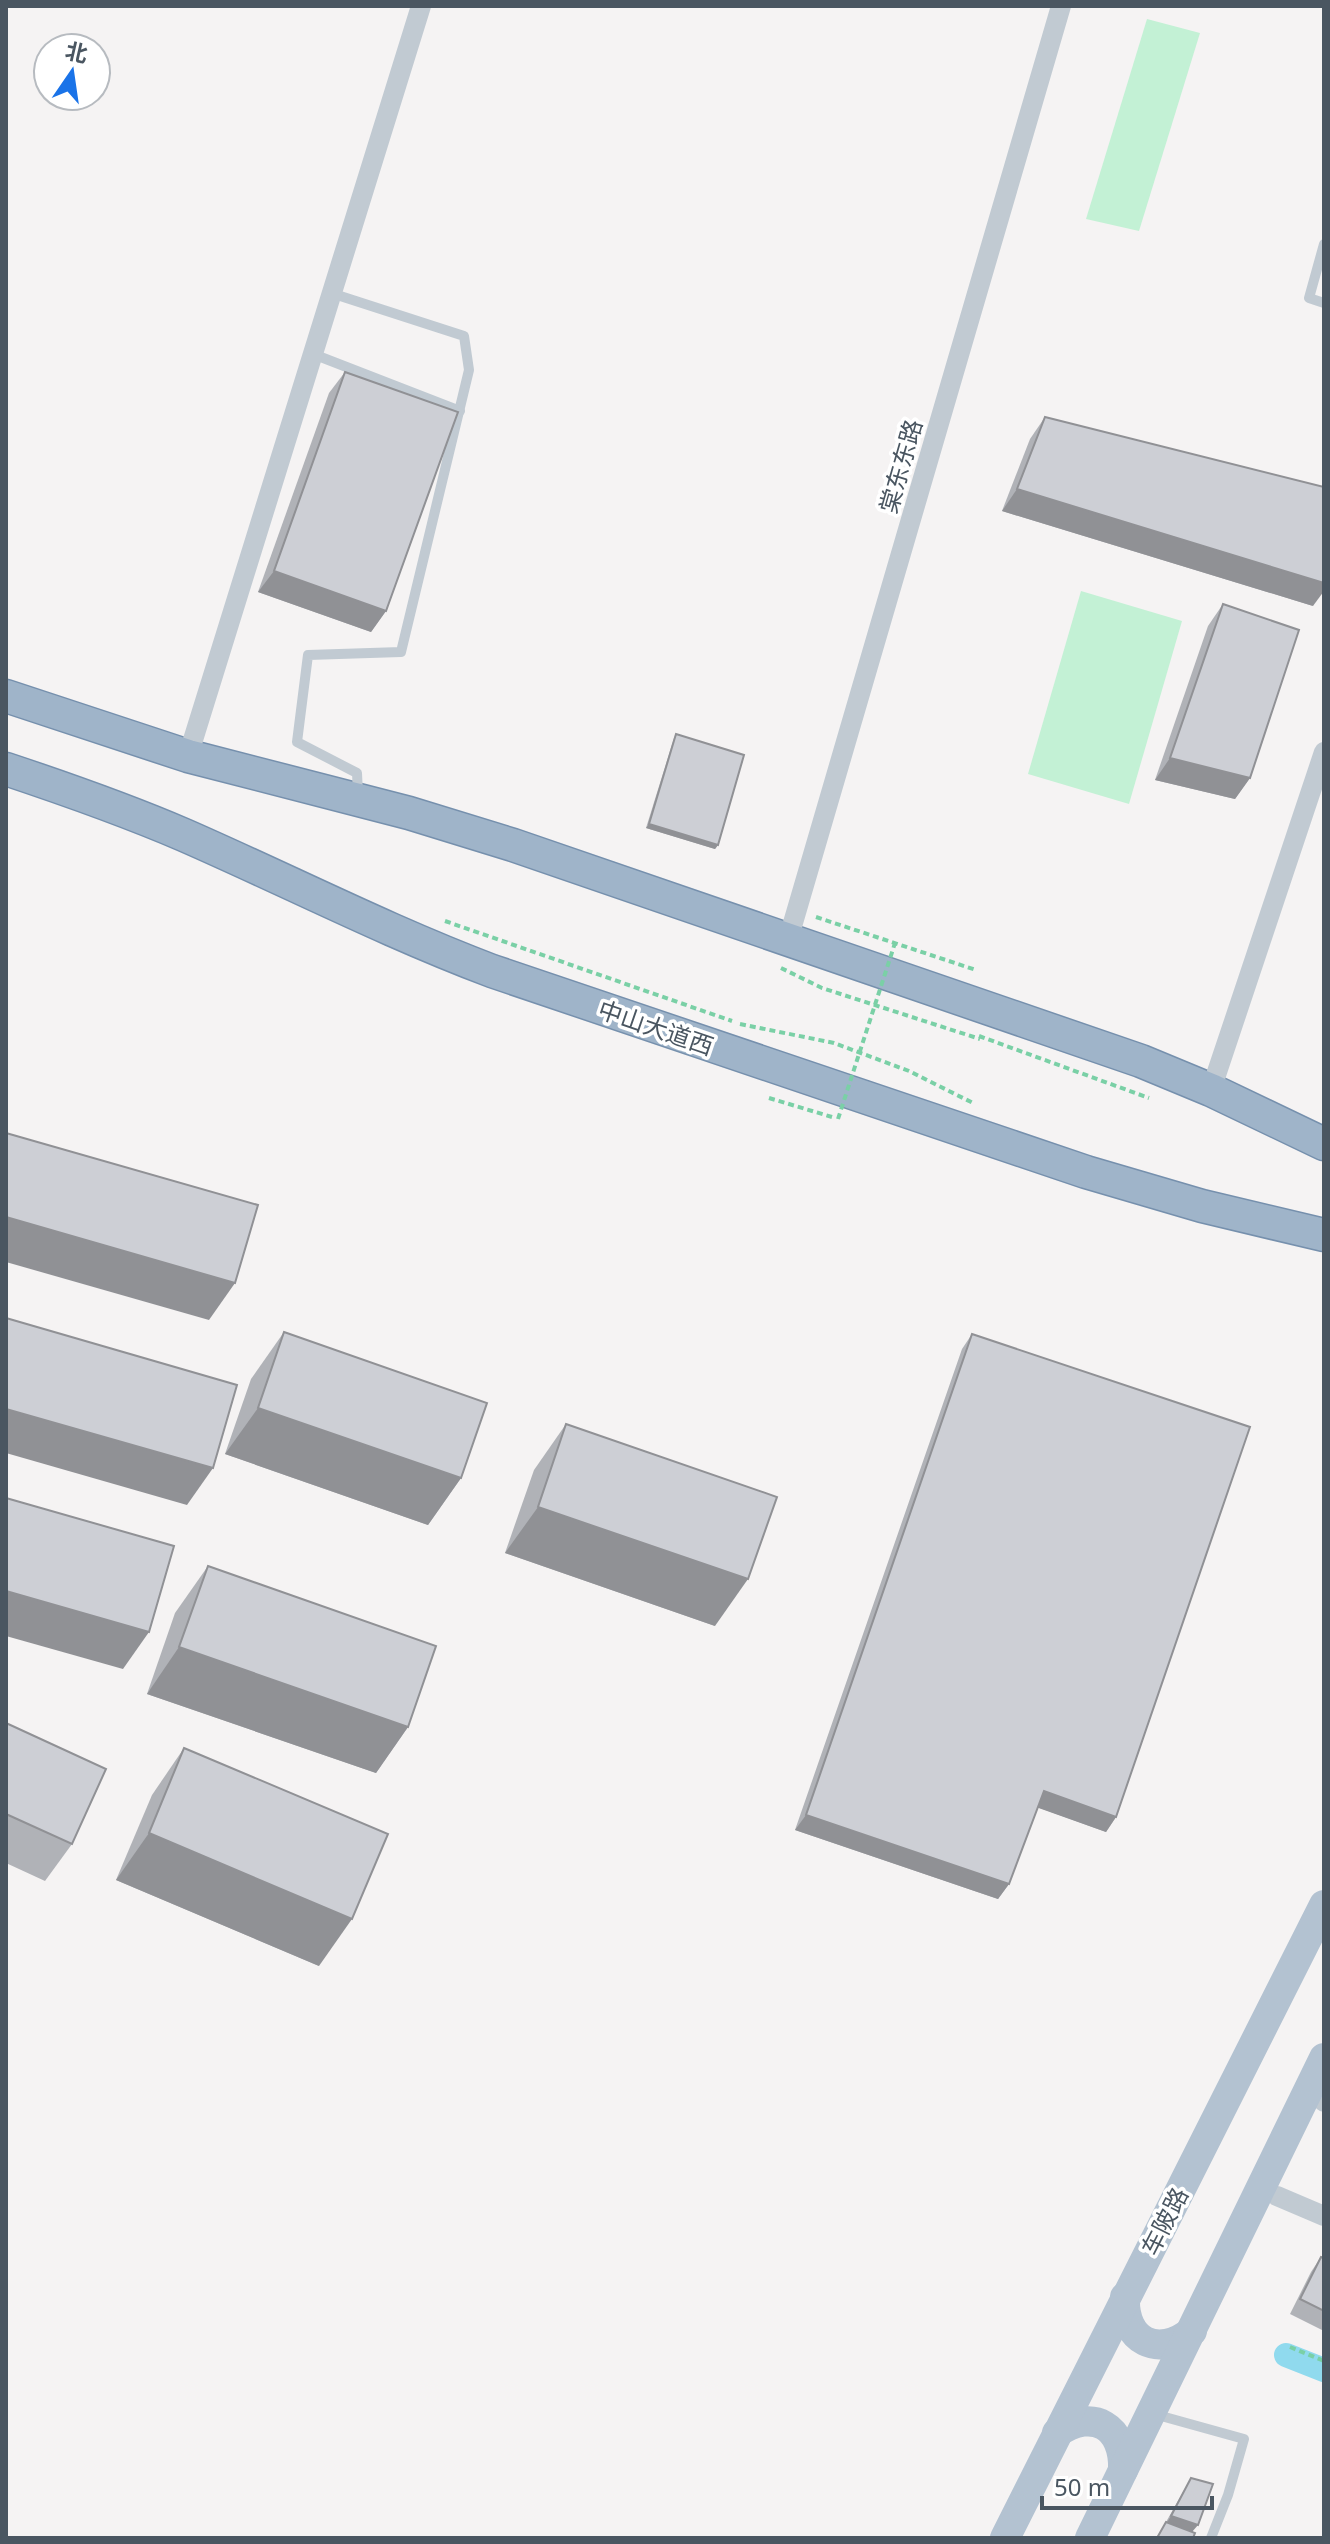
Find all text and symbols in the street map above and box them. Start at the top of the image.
north arrow [32,32,112,112]
text: 北 [63,34,91,69]
street label: 棠东东路 [871,415,929,517]
street label: 中山大道西 [594,992,718,1062]
street label: 车陂路 [1133,2181,1195,2261]
scale bar [1042,2460,1212,2510]
text: 50 m [1054,2470,1110,2503]

